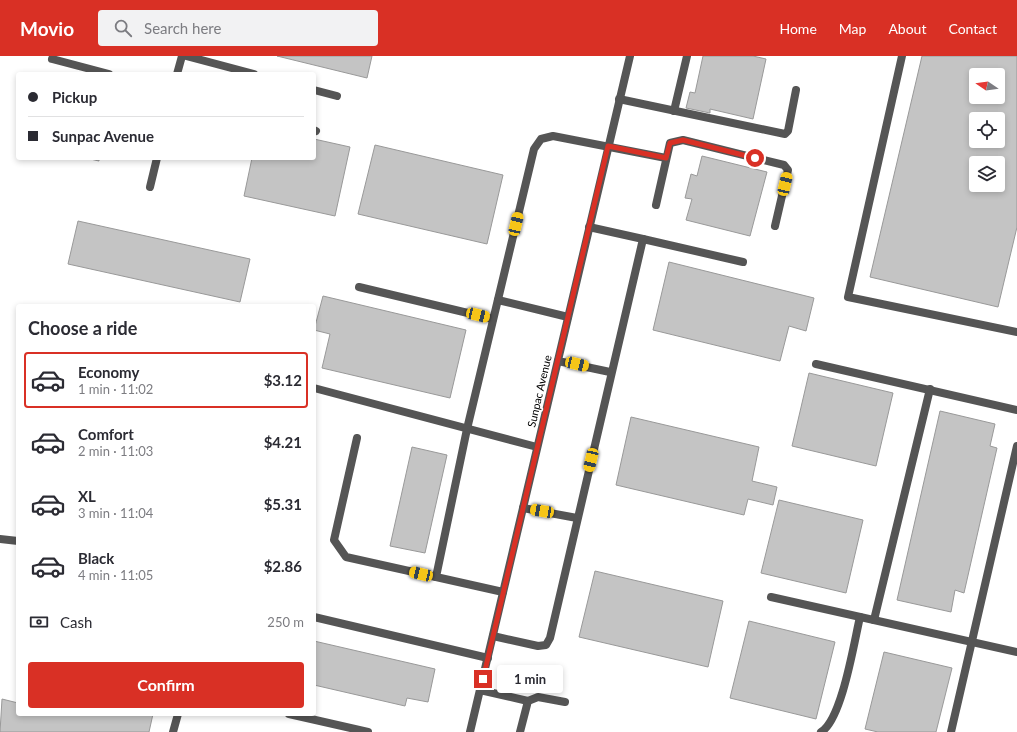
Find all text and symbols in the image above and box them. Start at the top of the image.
search box [98,10,378,46]
text: Movio [20,17,74,40]
icon: search [112,17,134,39]
text: Search here [144,19,221,37]
text: Home [779,20,817,37]
text: Map [839,20,866,37]
text: About [888,20,926,37]
text: Contact [948,20,997,37]
north arrow [969,68,1005,104]
map controls [969,68,1005,192]
text: Pickup [52,88,97,106]
button: locate [969,112,1005,148]
text: Sunpac Avenue [52,127,154,145]
route start [746,149,764,167]
button: layers [969,156,1005,192]
car [776,171,794,197]
car [507,211,525,237]
car [465,306,491,324]
text: Choose a ride [28,317,137,339]
street label: Sunpac Avenue [524,353,554,428]
car [564,355,590,373]
icon: car [30,362,66,398]
text: Economy [78,363,139,381]
text: $3.12 [264,371,302,389]
text: 1 min · 11:02 [78,381,153,397]
icon: car [30,424,66,460]
text: Comfort [78,425,134,443]
text: $4.21 [264,433,302,451]
text: 2 min · 11:03 [78,443,153,459]
car [582,447,600,473]
icon: car [30,486,66,522]
text: XL [78,487,96,505]
text: $5.31 [264,495,302,513]
car [529,503,555,519]
text: 3 min · 11:04 [78,505,153,521]
icon: car [30,548,66,584]
text: Black [78,549,114,567]
text: $2.86 [264,557,302,575]
car [408,565,434,583]
text: 4 min · 11:05 [78,567,153,583]
icon: cash [28,611,50,633]
text: Cash [60,613,92,631]
text: 250 m [267,614,304,630]
button: Confirm [28,662,304,708]
callout: 1 min [497,665,563,693]
route end [474,670,492,688]
text: 1 min [514,671,546,687]

